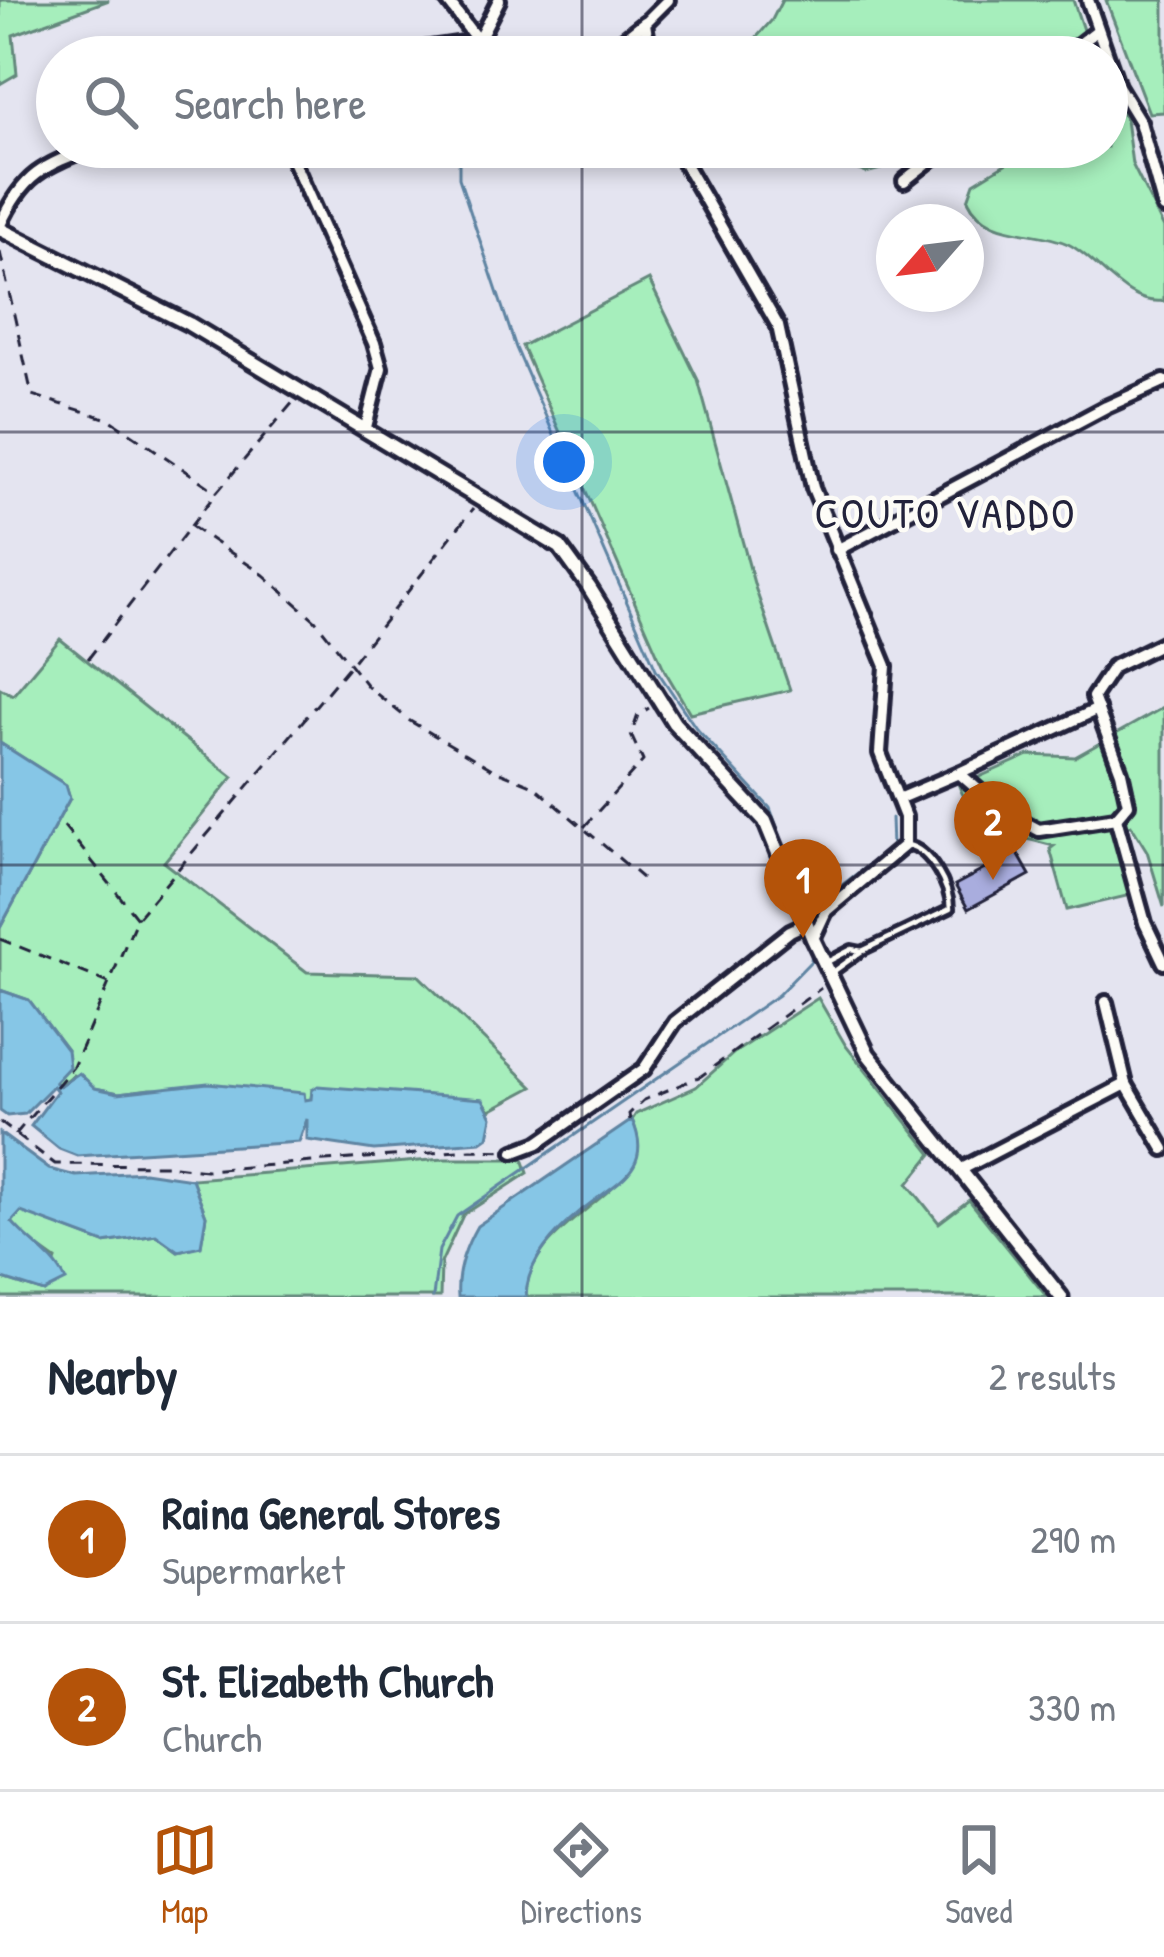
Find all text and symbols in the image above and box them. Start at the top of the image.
search box [36,36,1128,168]
icon: search [78,69,144,135]
text: Search here [174,72,366,133]
north arrow [876,204,984,312]
your location [534,432,594,492]
district label: COUTO VADDO [815,484,1077,541]
pin: 2 [954,781,1032,880]
pin: 1 [764,839,842,938]
text: Nearby [48,1341,178,1410]
text: 2 results [989,1349,1116,1402]
text: Raina General Stores [162,1482,500,1543]
text: 1 [80,1512,94,1565]
text: 290 m [1030,1512,1116,1565]
text: Supermarket [162,1543,345,1596]
text: St. Elizabeth Church [162,1650,493,1711]
text: 2 [78,1680,96,1733]
text: 330 m [1028,1680,1116,1733]
text: Church [162,1711,262,1764]
tab: Map [152,1817,218,1933]
tab: Directions [521,1817,642,1933]
tab: Saved [945,1817,1012,1933]

